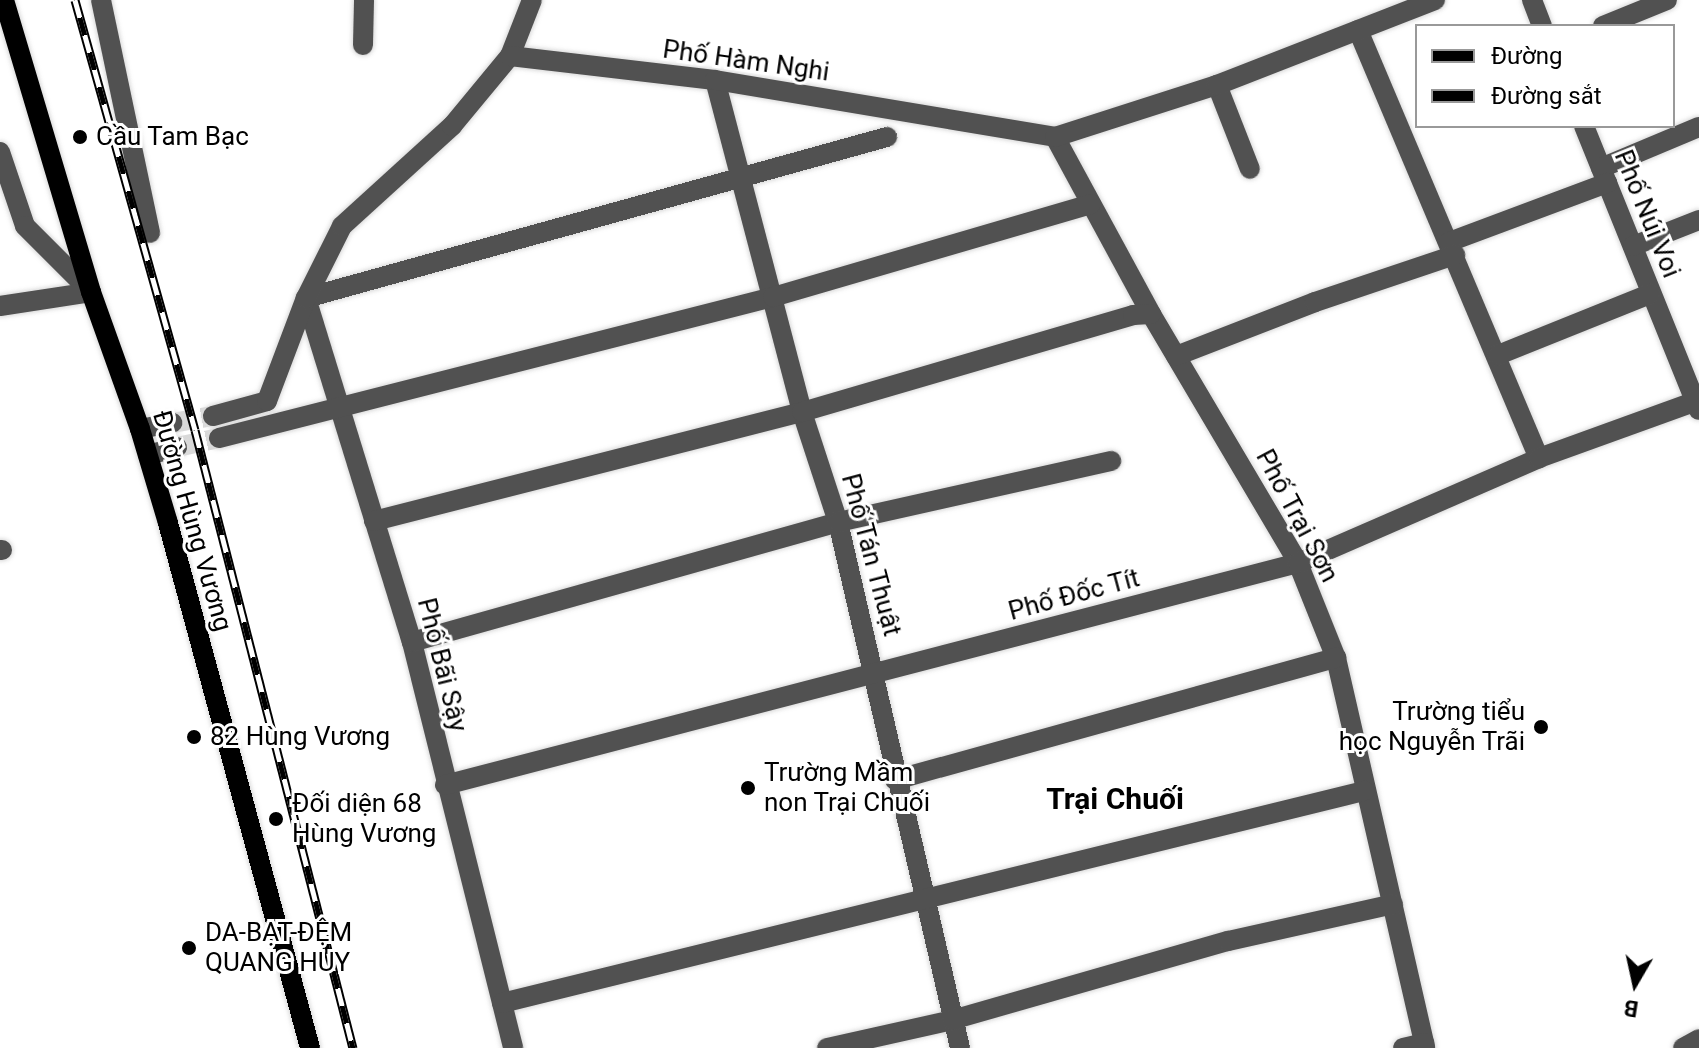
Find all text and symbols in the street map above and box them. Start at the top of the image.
legend [1415,24,1675,128]
street label: Phố Hàm Nghi [661,34,831,88]
text: Đường [1491,42,1562,70]
text: Đường sắt [1491,82,1602,110]
place label: Cầu Tam Bạc [96,121,249,153]
marker: Cầu Tam Bạc [71,128,89,146]
street label: Phố Núi Voi [1607,146,1687,282]
street label: Đường Hùng Vương [146,407,238,635]
street label: Phố Trại Sơn [1249,444,1345,588]
street label: Phố Tán Thuật [834,470,908,640]
street label: Phố Đốc Tít [1005,562,1143,628]
street label: Phố Bãi Sậy [410,595,474,735]
place label: Trường tiểu học Nguyễn Trãi [1338,696,1525,758]
marker: Trường tiểu học Nguyễn Trãi [1532,718,1550,736]
place label: 82 Hùng Vương [210,721,390,753]
marker: 82 Hùng Vương [185,728,203,746]
place label: Trường Mầm non Trại Chuối [764,757,930,818]
marker: Trường Mầm non Trại Chuối [739,779,757,797]
district label: Trại Chuối [1046,781,1184,817]
place label: Đối diện 68 Hùng Vương [292,788,436,850]
marker: Đối diện 68 Hùng Vương [267,810,285,828]
place label: DA-BẠT-ĐỆM QUANG HUY [205,917,352,978]
marker: DA-BẠT-ĐỆM QUANG HUY [180,939,198,957]
north arrow [1595,944,1675,1024]
text: B [1622,995,1640,1022]

